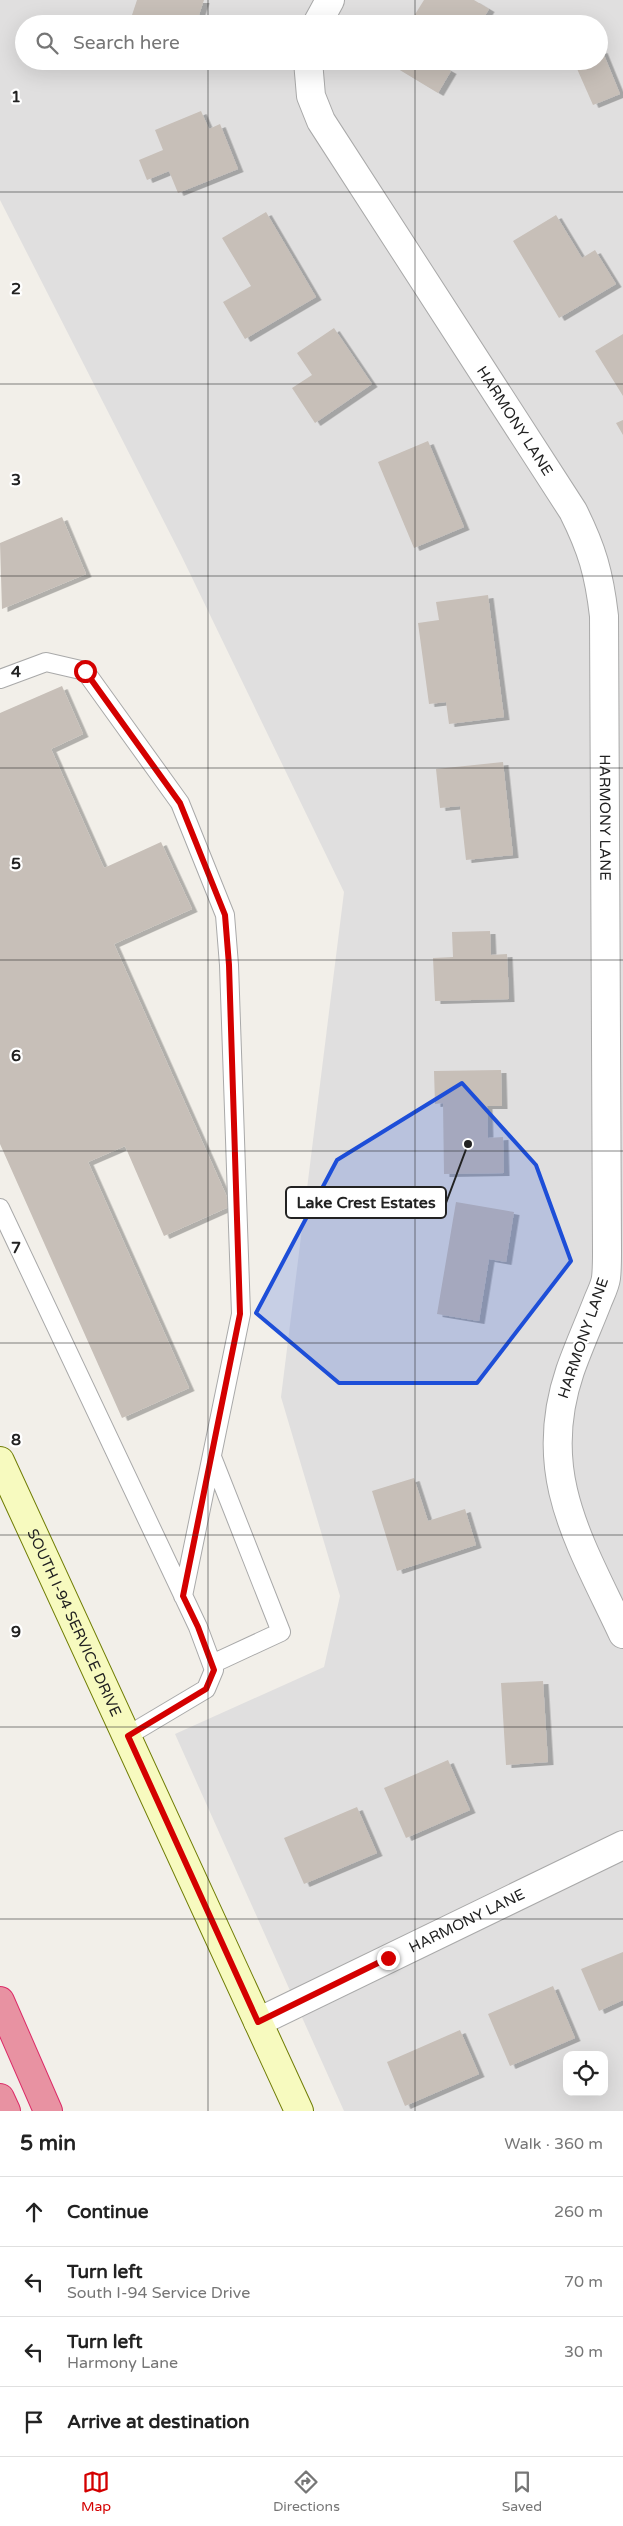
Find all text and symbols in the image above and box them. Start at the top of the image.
search box [15,15,608,70]
icon: search [33,29,61,57]
text: Search here [73,32,180,54]
text: 1 [11,87,21,107]
text: 2 [11,279,21,299]
street label: HARMONY LANE [473,363,557,479]
text: 3 [11,470,21,490]
route start [74,660,97,683]
text: 4 [11,662,21,682]
street label: HARMONY LANE [596,754,614,881]
text: 5 [11,854,21,874]
text: 6 [11,1046,21,1066]
callout: Lake Crest Estates [286,1187,446,1218]
text: Lake Crest Estates [296,1193,436,1213]
text: 7 [11,1238,21,1258]
street label: HARMONY LANE [554,1275,612,1401]
text: 8 [11,1430,21,1450]
street label: SOUTH I-94 SERVICE DRIVE [23,1526,125,1719]
text: 9 [11,1622,21,1642]
street label: HARMONY LANE [406,1885,528,1956]
route end [377,1947,400,1970]
map controls [563,2051,608,2096]
button: locate [563,2051,608,2096]
text: 5 min [20,2131,76,2156]
text: Walk · 360 m [504,2134,603,2154]
icon: ahead [20,2198,48,2226]
text: Continue [67,2201,149,2223]
text: 260 m [554,2202,603,2222]
text: Turn left [67,2261,143,2283]
icon: left [20,2268,48,2296]
text: 70 m [564,2272,603,2292]
text: South I-94 Service Drive [67,2283,250,2303]
text: Turn left [67,2331,143,2353]
icon: left [20,2338,48,2366]
text: 30 m [564,2342,603,2362]
text: Harmony Lane [67,2353,178,2373]
icon: arrive [20,2408,48,2436]
text: Arrive at destination [67,2411,250,2433]
tab: Map [81,2468,111,2515]
tab: Directions [273,2468,340,2515]
tab: Saved [502,2468,542,2515]

